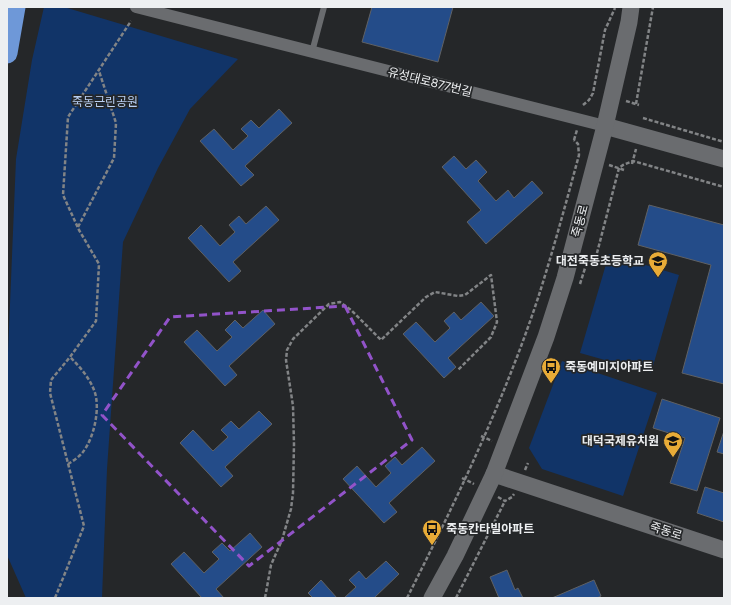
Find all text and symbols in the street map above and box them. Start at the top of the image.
street label: 유성대로877번길 [386,65,474,99]
park label: 죽동근린공원 [72,95,138,109]
street label: 죽동로 [569,203,591,239]
school or university icon: 대전죽동초등학교 [647,250,669,278]
place label: 대전죽동초등학교 [556,254,644,268]
bus stop icon: 죽동예미지아파트 [540,356,562,384]
place label: 죽동예미지아파트 [565,360,653,374]
school or university icon: 대덕국제유치원 [662,430,684,458]
place label: 대덕국제유치원 [582,434,659,448]
bus stop icon: 죽동칸타빌아파트 [421,518,443,546]
street label: 죽동로 [648,519,684,543]
place label: 죽동칸타빌아파트 [446,522,534,536]

